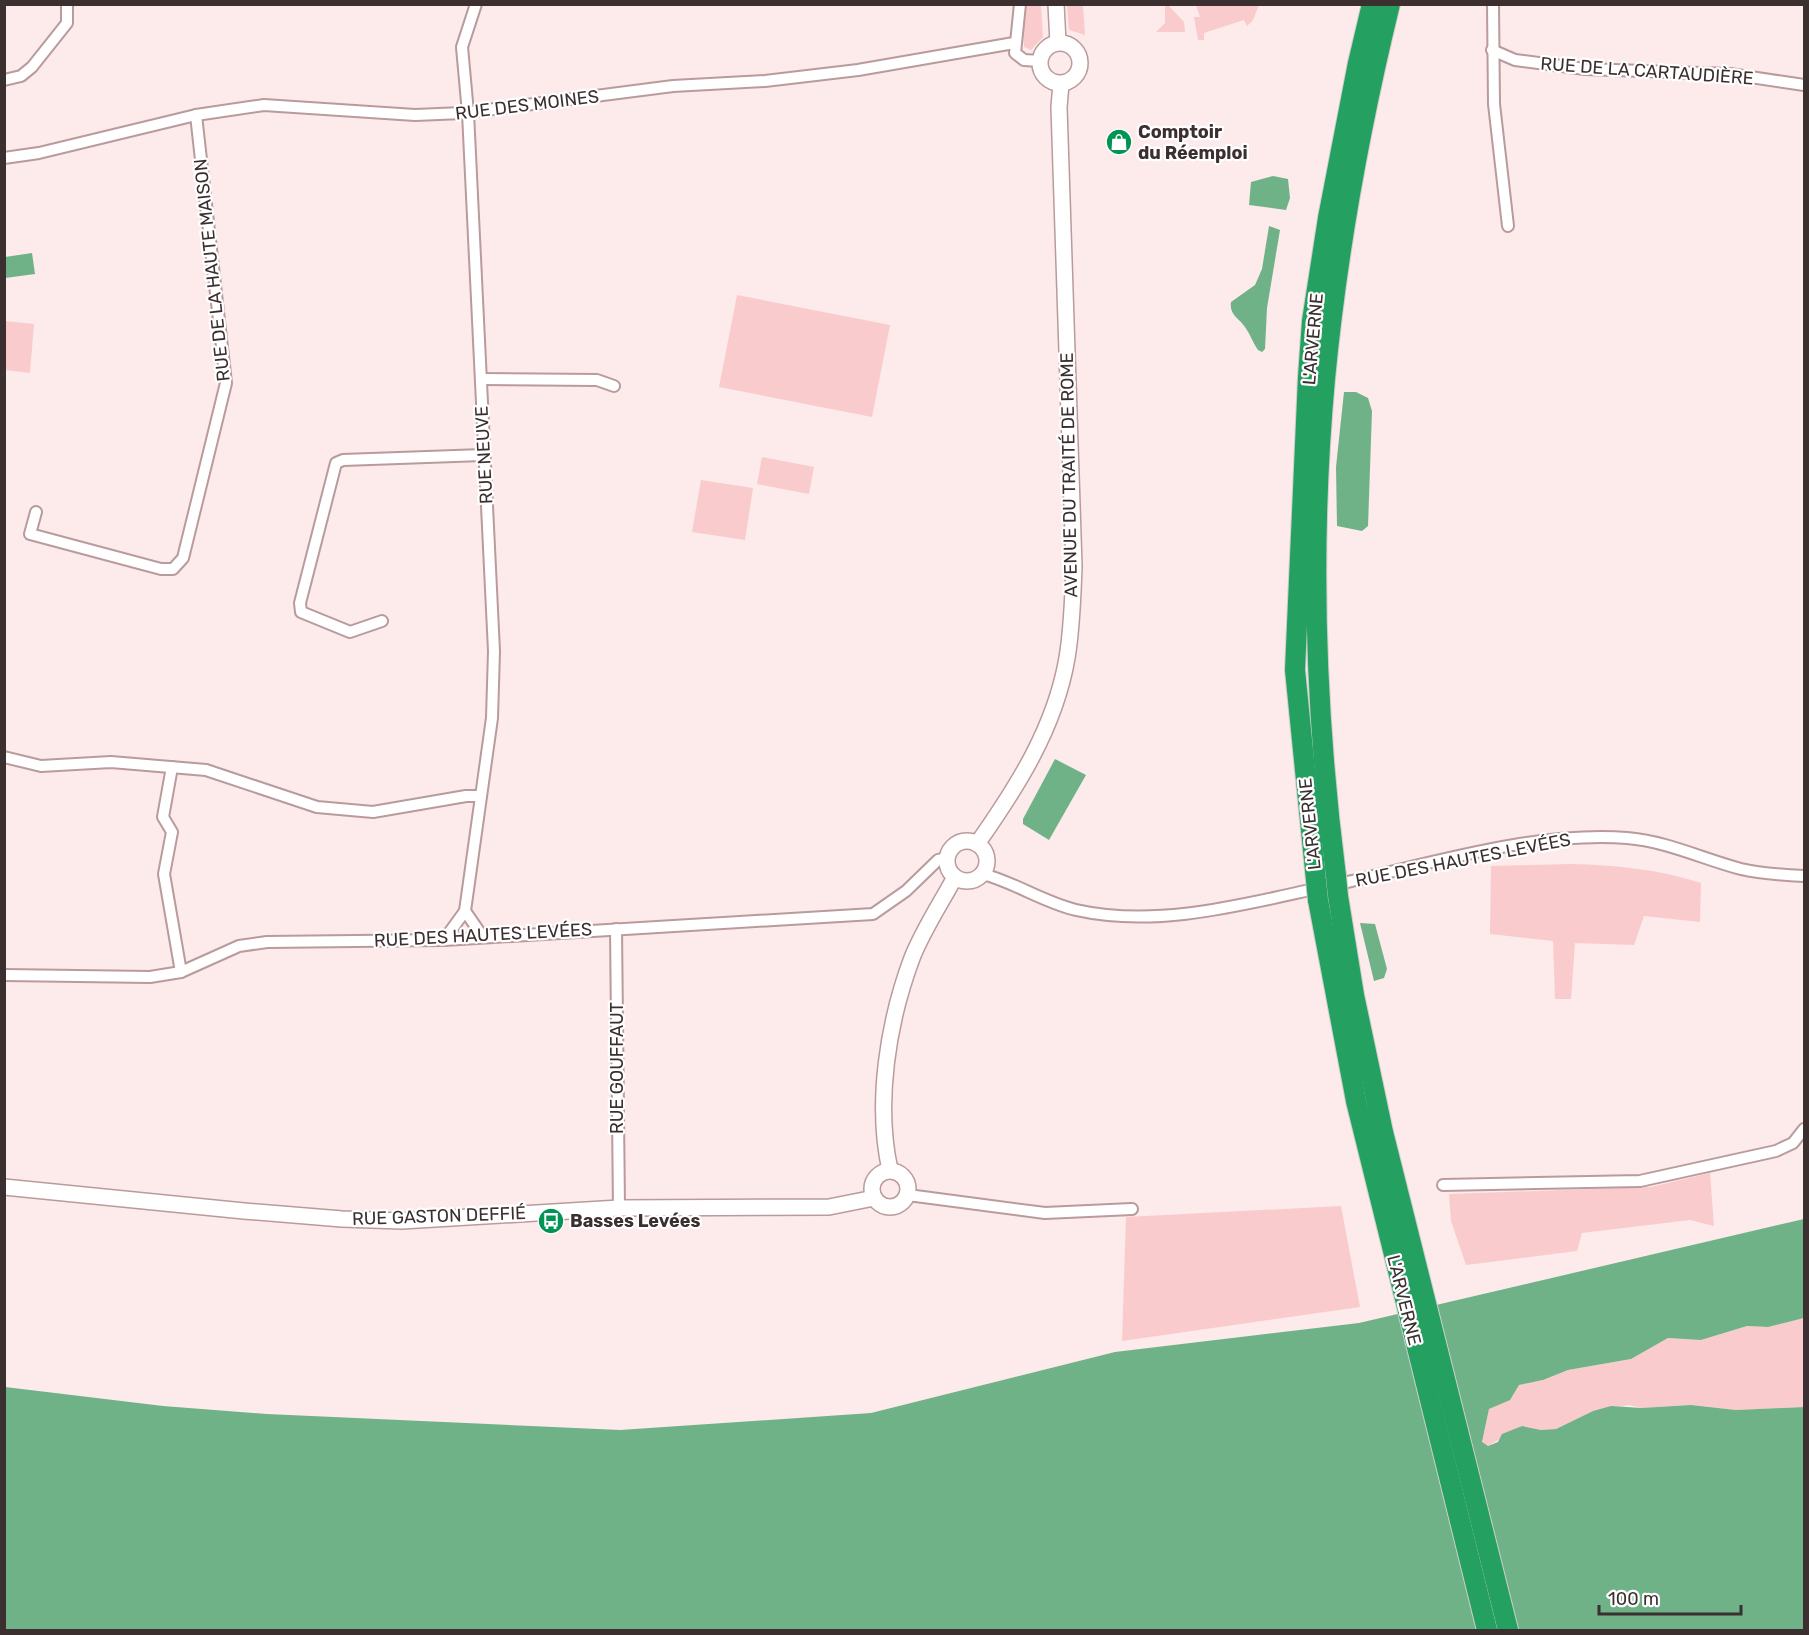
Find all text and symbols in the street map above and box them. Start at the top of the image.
street label: RUE DE LA CARTAUDIÈRE [1540,53,1754,89]
street label: RUE DES MOINES [454,85,600,125]
place label: Comptoir du Réemploi [1138,121,1248,164]
shop icon: Comptoir du Réemploi [1104,127,1134,157]
street label: RUE DE LA HAUTE MAISON [189,158,235,382]
street label: L'ARVERNE [1298,292,1328,386]
street label: AVENUE DU TRAITÉ DE ROME [1056,352,1082,598]
street label: RUE NEUVE [470,405,498,505]
street label: L'ARVERNE [1294,777,1326,871]
street label: RUE DES HAUTES LEVÉES [1354,828,1572,892]
street label: RUE DES HAUTES LEVÉES [373,918,593,952]
street label: RUE GOUFFAUT [606,1002,628,1134]
street label: RUE GASTON DEFFIÉ [352,1202,526,1230]
bus stop icon: Basses Levées [536,1206,566,1236]
place label: Basses Levées [570,1210,700,1232]
street label: L'ARVERNE [1382,1253,1426,1347]
scale bar [1599,1578,1742,1616]
text: 100 m [1608,1588,1659,1610]

